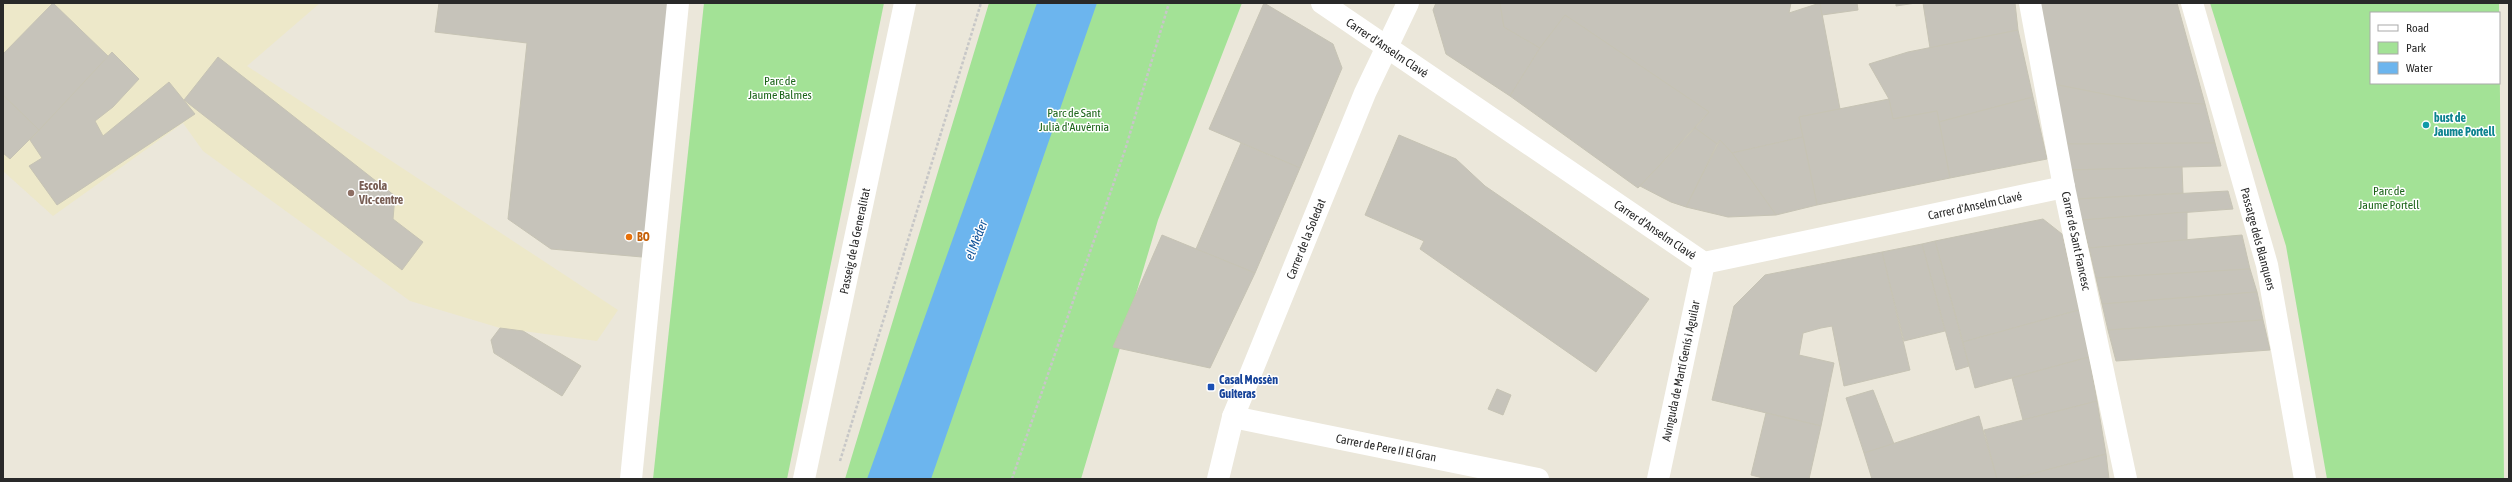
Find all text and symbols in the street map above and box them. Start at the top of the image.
legend [2370,12,2500,84]
street label: Carrer d'Anselm Clavé [1343,15,1431,81]
text: Road [2406,21,2429,35]
text: Park [2406,41,2427,55]
text: Water [2406,61,2433,75]
park label: Parc de Jaume Balmes [748,74,812,102]
park label: Parc de Sant Julià d'Auvèrnia [1039,106,1109,134]
place label: bust de Jaume Portell [2433,111,2496,139]
marker: bust de Jaume Portell [2421,120,2431,130]
place label: Escola Vic-centre [358,179,404,207]
park label: Parc de Jaume Portell [2359,184,2420,212]
street label: Passeig de la Generalitat [837,186,873,295]
street label: Passatge dels Blanquers [2238,186,2278,292]
marker: Escola Vic-centre [346,188,356,198]
street label: Carrer d'Anselm Clavé [1927,189,2023,223]
street label: Carrer de Sant Francesc [2059,190,2093,292]
street label: Carrer de la Soledat [1283,196,1329,281]
street label: Carrer d'Anselm Clavé [1611,197,1699,263]
water label: el Mèder [962,217,991,262]
place label: BO [637,230,650,244]
marker: BO [624,232,634,242]
street label: Avinguda de Martí Genís i Aguilar [1659,299,1703,443]
place label: Casal Mossèn Guiteras [1219,373,1278,401]
marker: Casal Mossèn Guiteras [1206,382,1216,392]
street label: Carrer de Pere II El Gran [1335,431,1437,465]

